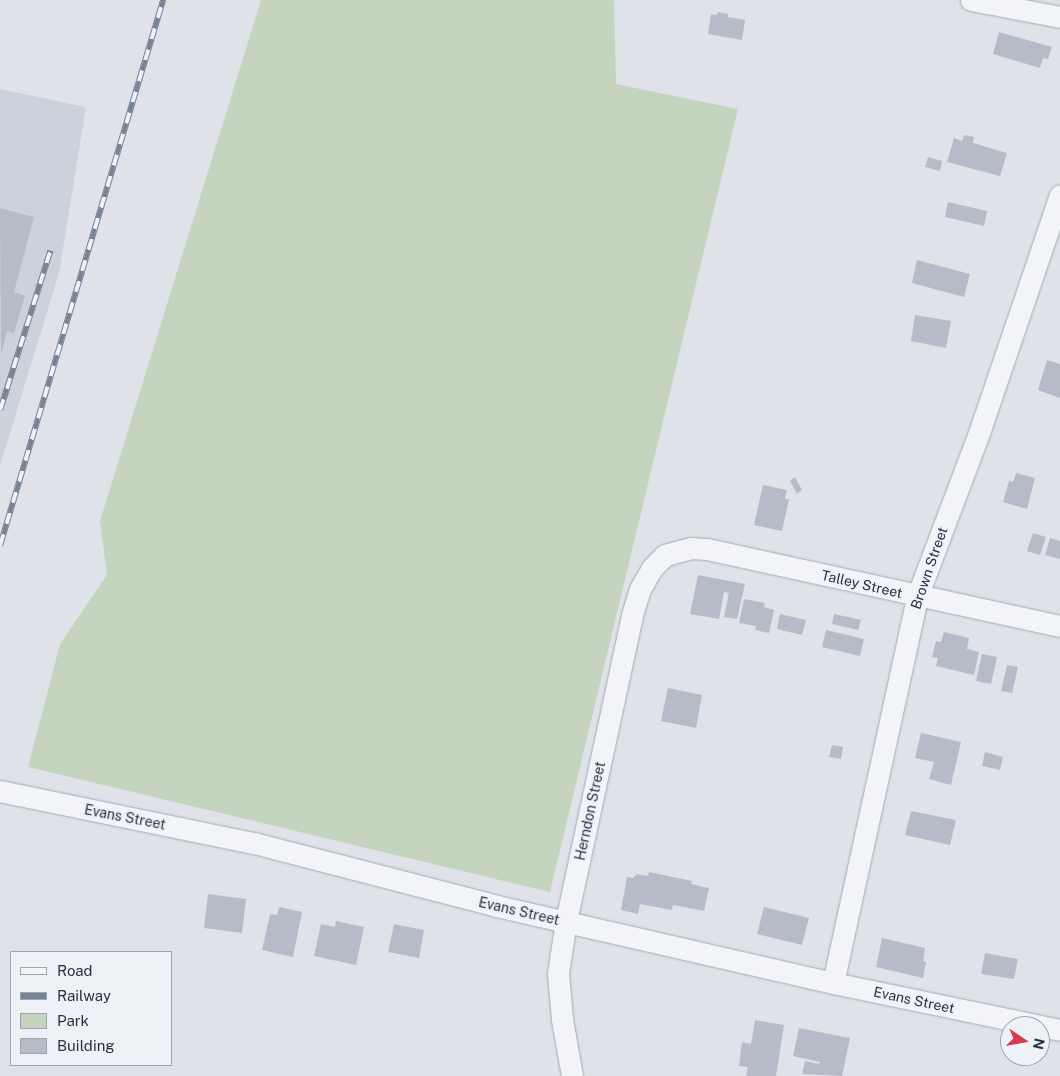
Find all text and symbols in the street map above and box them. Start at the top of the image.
street label: Brown Street [907,525,951,611]
street label: Talley Street [820,567,904,601]
street label: Herndon Street [571,760,609,862]
street label: Evans Street [83,801,167,833]
street label: Evans Street [477,894,561,928]
legend [10,951,172,1066]
text: Road [57,962,93,979]
street label: Evans Street [872,983,956,1017]
text: Railway [57,987,111,1004]
text: Park [57,1012,89,1029]
north arrow [1000,1016,1050,1066]
text: Building [57,1037,115,1054]
text: N [1030,1037,1048,1051]

